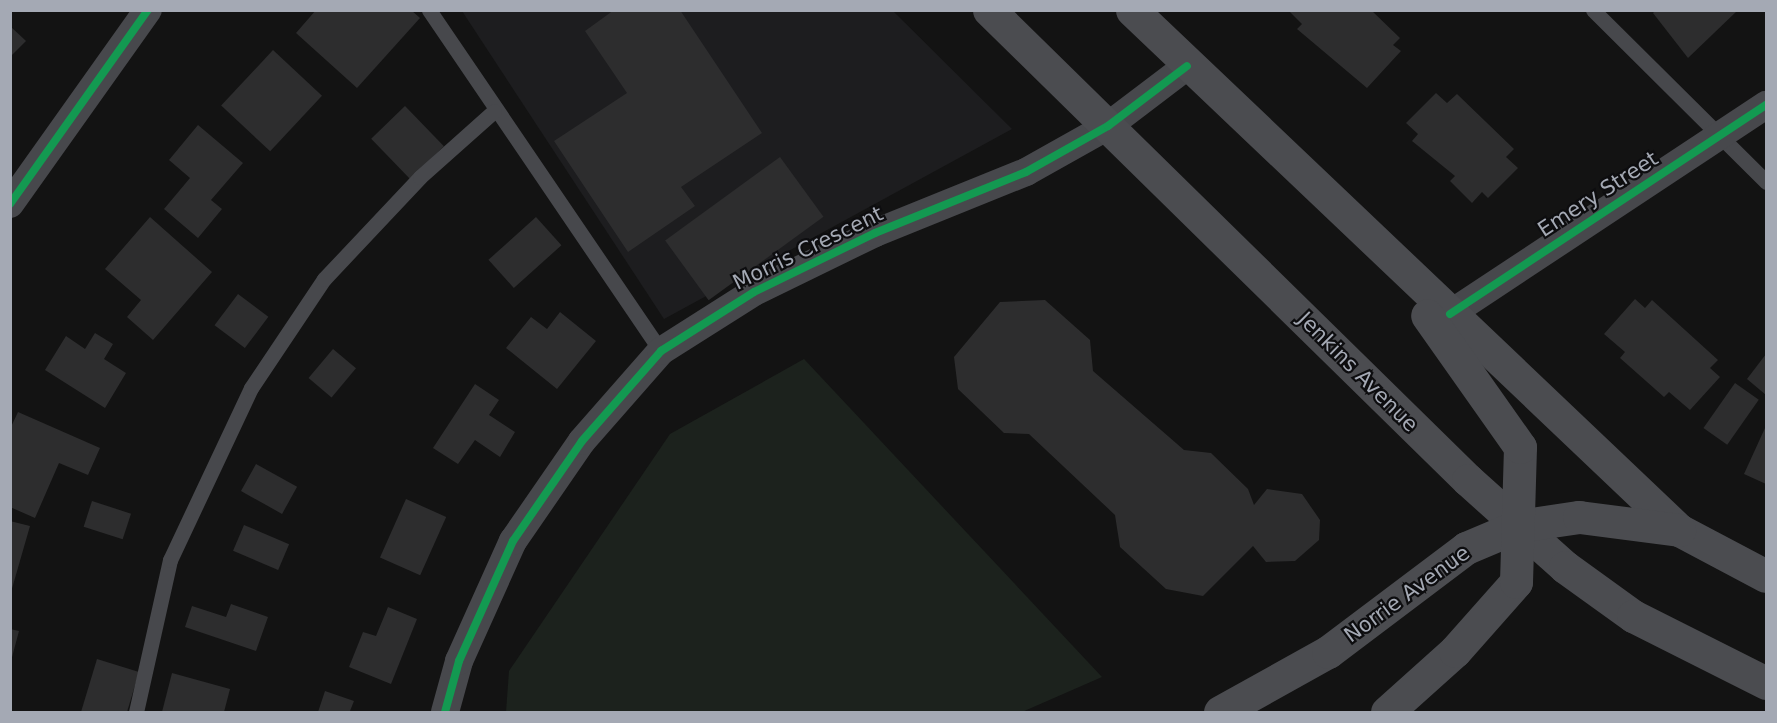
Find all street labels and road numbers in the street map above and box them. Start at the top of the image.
street label: Emery Street [1533,146,1663,242]
street label: Morris Crescent [729,201,887,295]
street label: Jenkins Avenue [1293,307,1423,437]
street label: Norrie Avenue [1339,540,1475,648]

